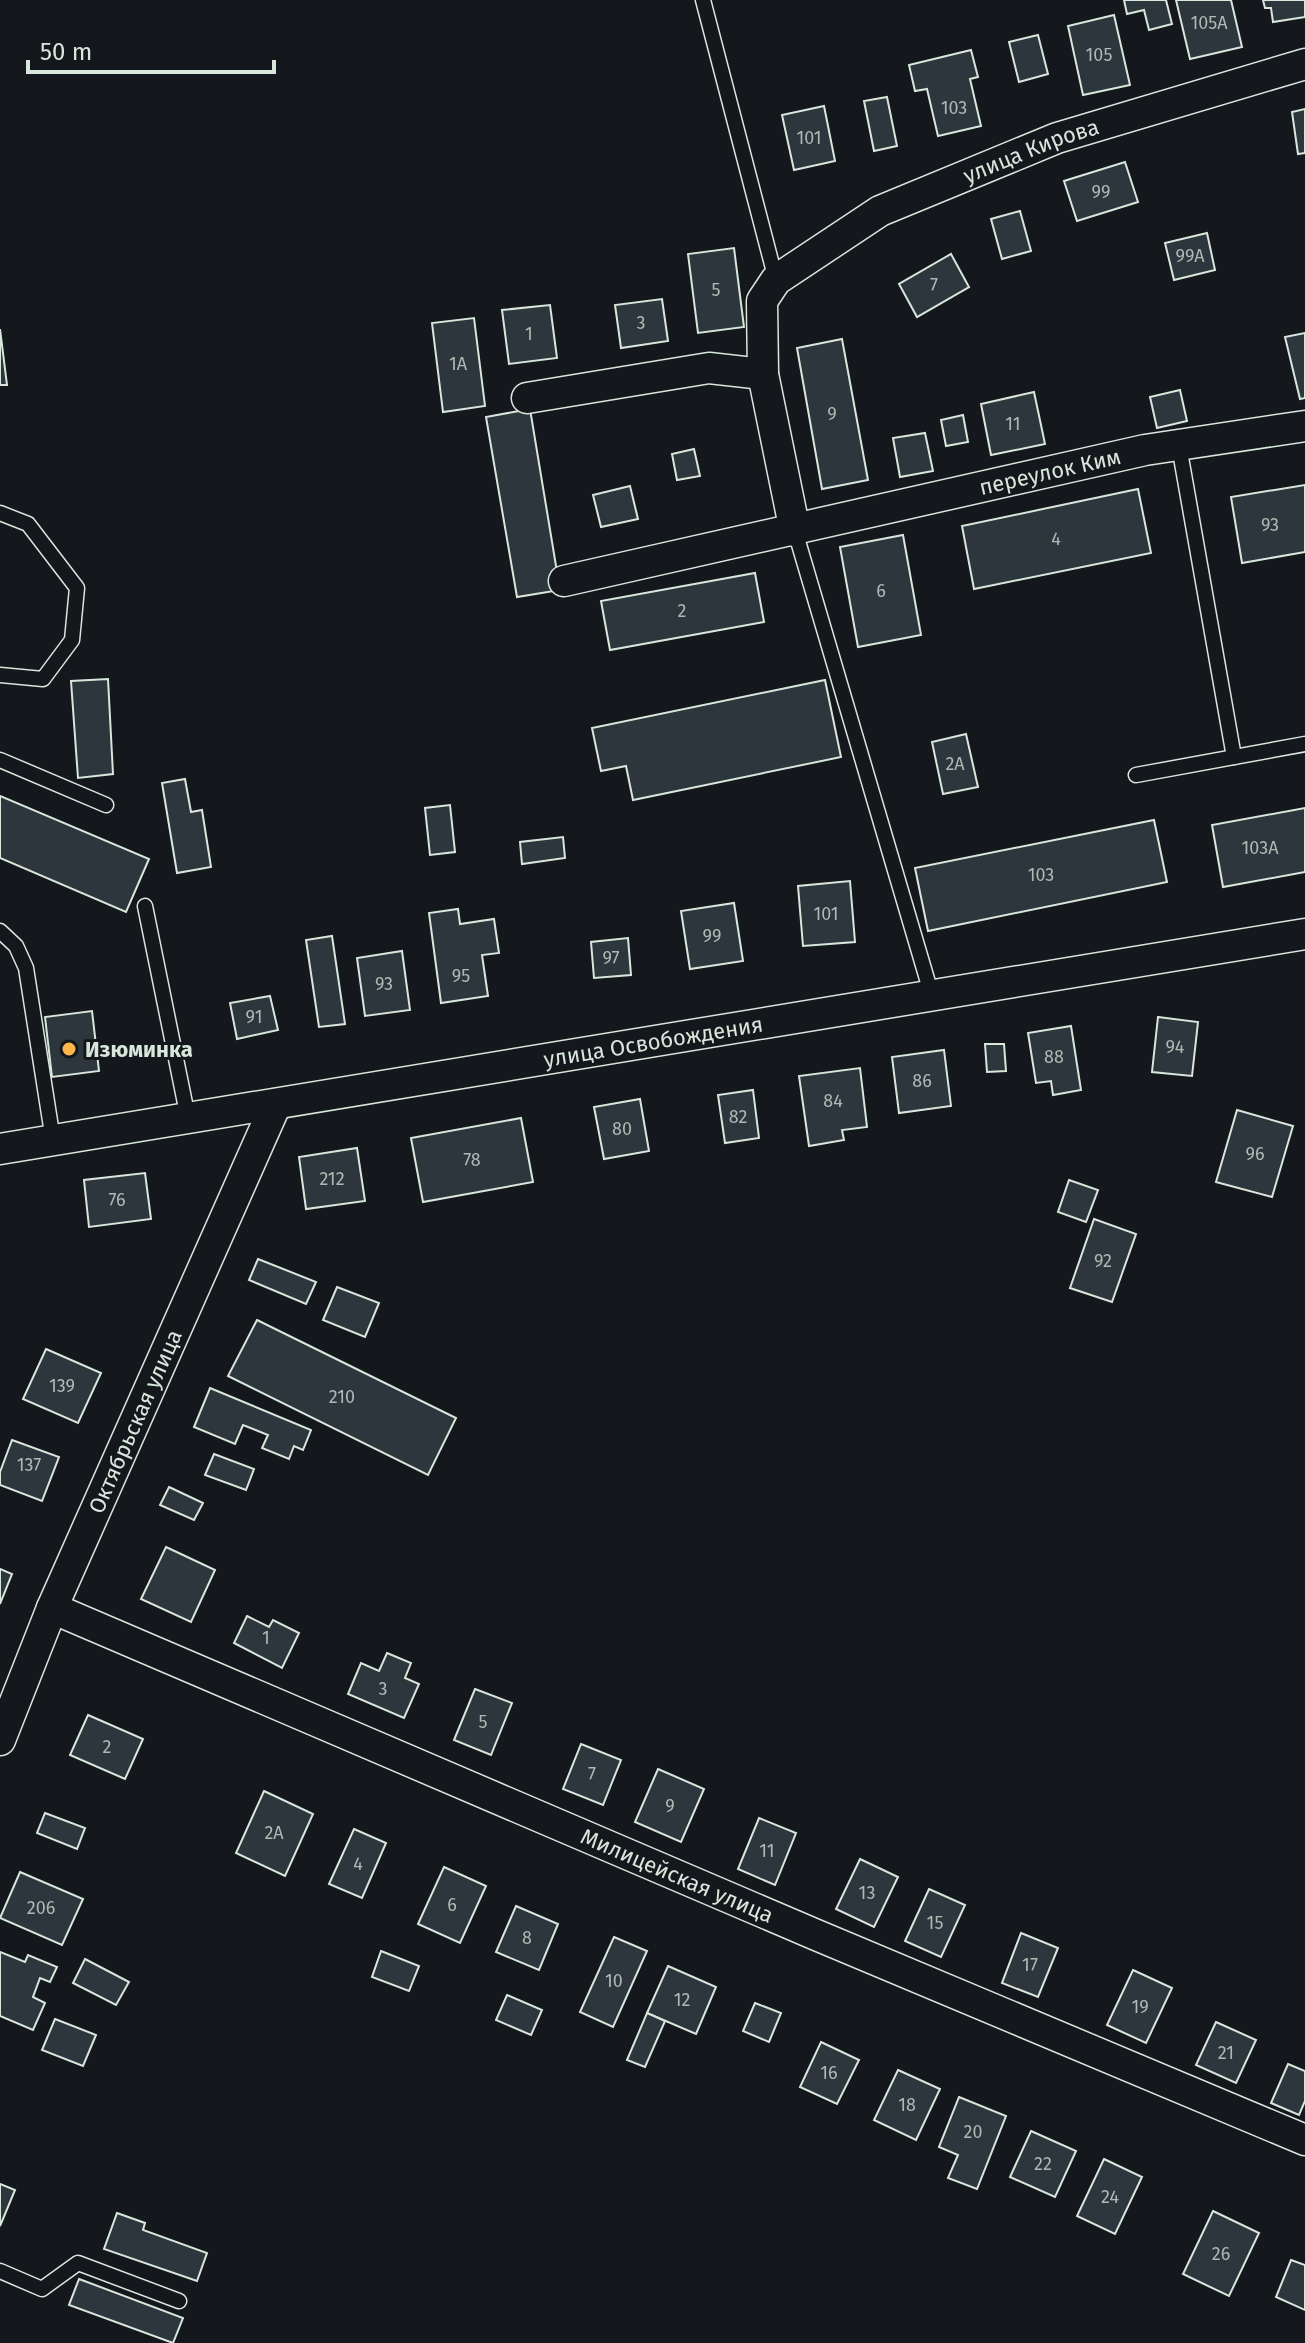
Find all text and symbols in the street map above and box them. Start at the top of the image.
house number: 105А [1190,12,1228,34]
scale bar [28,24,274,74]
text: 50 m [40,38,92,66]
house number: 105 [1086,44,1112,66]
house number: 103 [941,97,967,119]
street label: улица Кирова [959,113,1102,189]
house number: 101 [796,127,822,149]
house number: 99 [1092,181,1110,203]
house number: 99А [1175,245,1205,267]
house number: 7 [930,274,938,296]
house number: 5 [711,279,721,301]
house number: 3 [637,312,645,334]
house number: 1 [525,323,533,345]
house number: 1А [449,353,468,375]
house number: 9 [827,403,837,425]
house number: 11 [1005,413,1021,435]
street label: переулок Ким [976,442,1123,501]
house number: 93 [1261,514,1279,536]
house number: 4 [1051,528,1061,550]
house number: 6 [876,580,886,602]
house number: 2 [678,600,687,622]
house number: 2А [945,753,965,775]
house number: 103А [1242,837,1279,859]
house number: 103 [1028,864,1054,886]
house number: 101 [813,903,839,925]
house number: 99 [703,925,721,947]
house number: 97 [602,947,620,969]
house number: 95 [452,965,470,987]
house number: 93 [375,973,393,995]
house number: 91 [246,1006,262,1028]
street label: улица Освобождения [541,1010,765,1073]
place label: Изюминка [85,1036,193,1063]
house number: 94 [1166,1036,1185,1058]
marker: Изюминка [60,1040,78,1058]
house number: 88 [1044,1046,1064,1068]
house number: 86 [912,1070,932,1092]
house number: 84 [823,1090,843,1112]
house number: 82 [729,1106,747,1128]
house number: 80 [612,1118,632,1140]
house number: 96 [1245,1143,1265,1165]
house number: 78 [463,1149,481,1171]
house number: 212 [319,1168,345,1190]
house number: 76 [108,1189,126,1211]
house number: 92 [1094,1250,1112,1272]
street label: Октябрьская улица [82,1325,188,1518]
house number: 139 [49,1375,75,1397]
house number: 210 [329,1386,355,1408]
house number: 137 [17,1454,41,1476]
house number: 1 [262,1627,270,1649]
house number: 3 [379,1678,387,1700]
house number: 5 [478,1711,488,1733]
house number: 2 [103,1736,112,1758]
house number: 7 [588,1763,596,1785]
house number: 9 [665,1795,675,1817]
house number: 2А [264,1822,284,1844]
street label: Милицейская улица [577,1822,778,1929]
house number: 11 [759,1840,775,1862]
house number: 4 [353,1853,363,1875]
house number: 13 [859,1882,875,1904]
house number: 6 [447,1894,457,1916]
house number: 206 [27,1897,55,1919]
house number: 15 [927,1912,943,1934]
house number: 8 [522,1927,532,1949]
house number: 17 [1022,1954,1038,1976]
house number: 10 [605,1970,623,1992]
house number: 12 [674,1989,690,2011]
house number: 19 [1131,1996,1149,2018]
house number: 21 [1218,2042,1234,2064]
house number: 16 [820,2062,838,2084]
house number: 18 [898,2094,916,2116]
house number: 20 [964,2121,982,2143]
house number: 22 [1034,2153,1052,2175]
house number: 24 [1101,2186,1119,2208]
house number: 26 [1212,2243,1230,2265]

